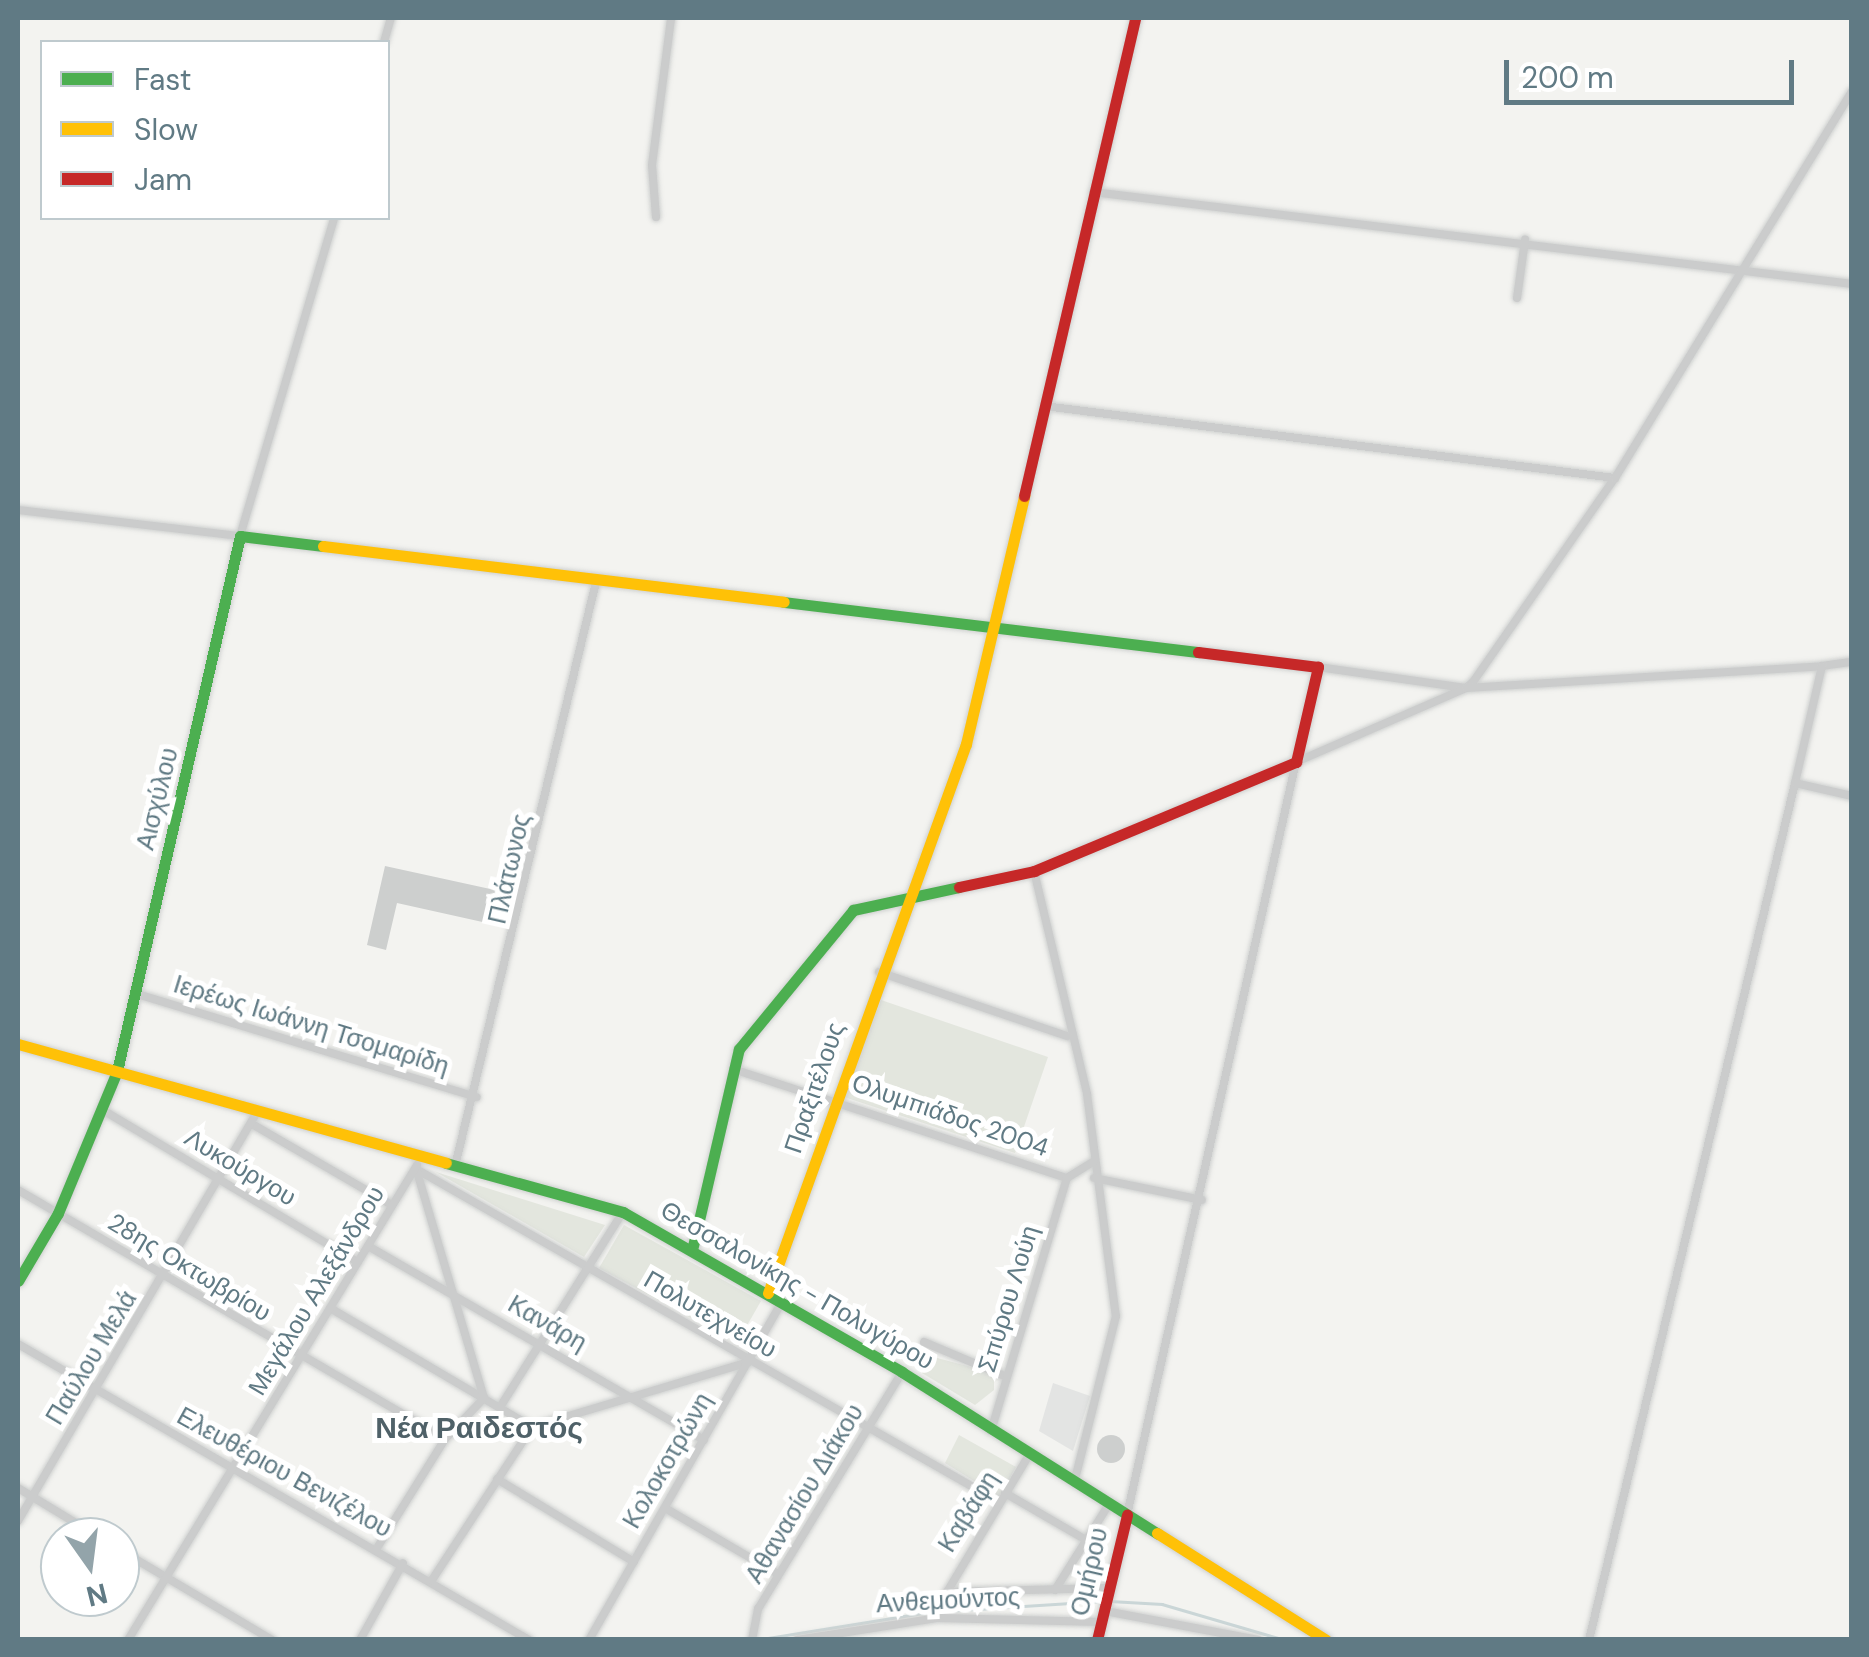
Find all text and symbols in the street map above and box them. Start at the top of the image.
legend [40,40,390,220]
scale bar [1509,40,1799,102]
text: 200 m [1521,58,1614,97]
text: Fast [134,60,192,99]
text: Slow [134,110,198,149]
text: Jam [134,160,192,199]
street label: Αισχύλου [131,745,185,853]
street label: Πλάτωνος [483,811,537,927]
street label: Ιερέως Ιωάννη Τσομαρίδη [170,970,452,1082]
street label: Πραξιτέλους [779,1019,851,1157]
street label: Ολυμπιάδος 2004 [848,1068,1052,1164]
street label: Λυκούργου [179,1123,301,1213]
street label: Μεγάλου Αλεξάνδρου [243,1181,391,1401]
street label: Θεσσαλονίκης - Πολυγύρου [655,1195,939,1377]
street label: 28ης Οκτωβρίου [102,1208,276,1328]
street label: Σπύρου Λούη [972,1222,1046,1376]
street label: Πολυτεχνείου [638,1265,782,1365]
street label: Παύλου Μελά [40,1286,144,1430]
street label: Κανάρη [502,1290,592,1358]
street label: Κολοκοτρώνη [617,1388,719,1534]
street label: Αθανασίου Διάκου [740,1399,870,1589]
street label: Ελευθέριου Βενιζέλου [171,1402,397,1544]
district label: Νέα Ραιδεστός [375,1410,583,1446]
street label: Καβάφη [932,1466,1006,1558]
north arrow [40,1517,140,1617]
street label: Ομήρου [1065,1525,1115,1619]
text: N [83,1574,111,1615]
street label: Ανθεμούντος [875,1582,1021,1620]

